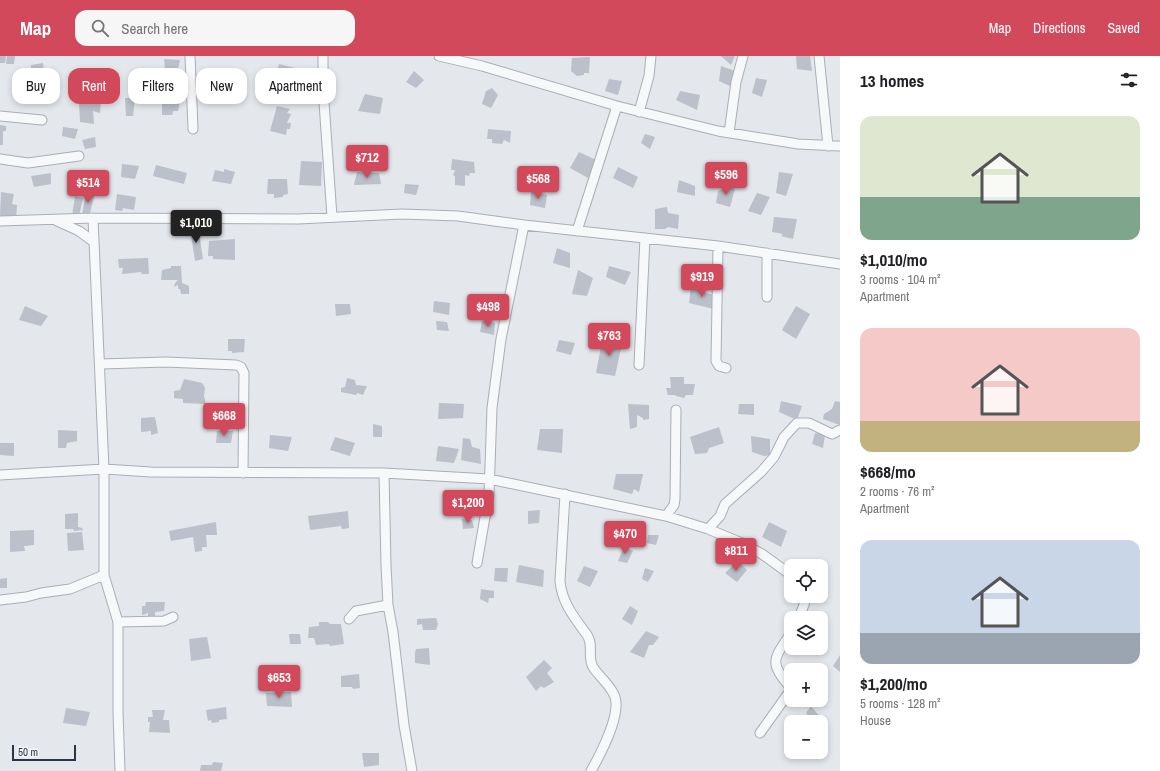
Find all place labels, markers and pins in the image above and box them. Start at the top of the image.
pin: $712 [343,145,391,179]
pin: $596 [702,162,750,196]
pin: $568 [514,166,562,200]
pin: $514 [64,170,112,204]
pin: $1,010 [163,210,229,244]
pin: $919 [678,264,726,298]
pin: $498 [464,294,512,328]
pin: $763 [585,323,633,357]
pin: $668 [200,403,248,437]
pin: $1,200 [435,490,501,524]
pin: $470 [601,521,649,555]
pin: $811 [712,538,760,572]
pin: $653 [255,665,303,699]

